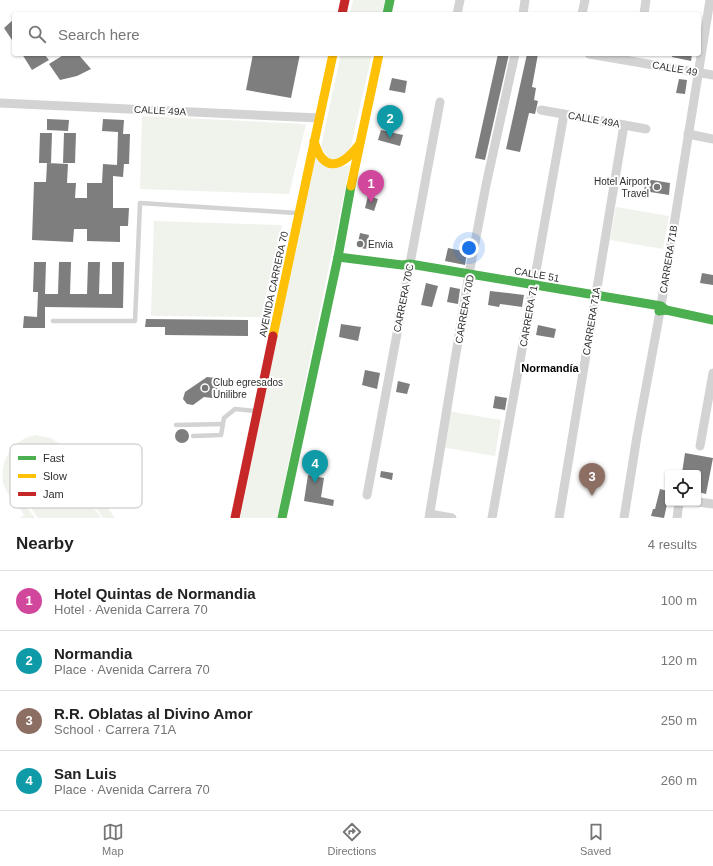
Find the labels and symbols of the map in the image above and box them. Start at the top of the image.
street label: CALLE 49 [652,59,699,78]
street label: CALLE 49A [134,104,187,117]
pin: 2 [377,105,403,138]
street label: CALLE 49A [567,110,621,130]
pin: 1 [358,170,384,203]
place label: Hotel Airport Travel [594,176,649,199]
marker: Hotel Airport Travel [652,182,662,192]
street label: CARRERA 71B [658,224,679,294]
street label: AVENIDA CARRERA 70 [257,230,290,338]
your location [459,238,479,258]
marker: Envia [355,239,365,249]
place label: Envia [368,239,393,250]
street label: CARRERA 70C [391,263,416,333]
street label: CALLE 51 [514,265,561,284]
street label: CARRERA 70D [453,274,476,344]
street label: CARRERA 71 [518,284,539,348]
street label: CARRERA 71A [581,286,602,356]
district label: Normandía [521,362,580,374]
place label: Club egresados Unilibre [213,377,283,400]
marker: Club egresados Unilibre [200,383,210,393]
legend [10,444,142,508]
pin: 4 [302,450,328,483]
text: Fast [43,452,64,464]
pin: 3 [579,463,605,496]
text: Slow [43,470,67,482]
text: Jam [43,488,64,500]

